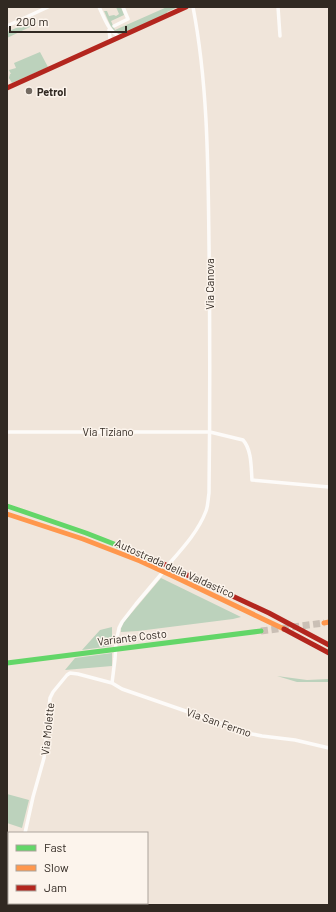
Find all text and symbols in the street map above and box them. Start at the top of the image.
scale bar [10,8,126,34]
text: 200 m [16,14,48,28]
place label: Petrol [37,85,66,98]
marker: Petrol [24,86,34,96]
street label: Via Canova [203,258,216,310]
street label: Via Tiziano [82,425,134,438]
street label: Autostrada della Valdastico [113,536,237,600]
street label: Variante Costo [97,626,167,648]
street label: Via Molette [38,702,56,756]
street label: Via San Fermo [185,705,253,739]
legend [8,832,148,904]
text: Fast [44,840,67,854]
text: Slow [44,860,69,874]
text: Jam [44,880,67,894]

